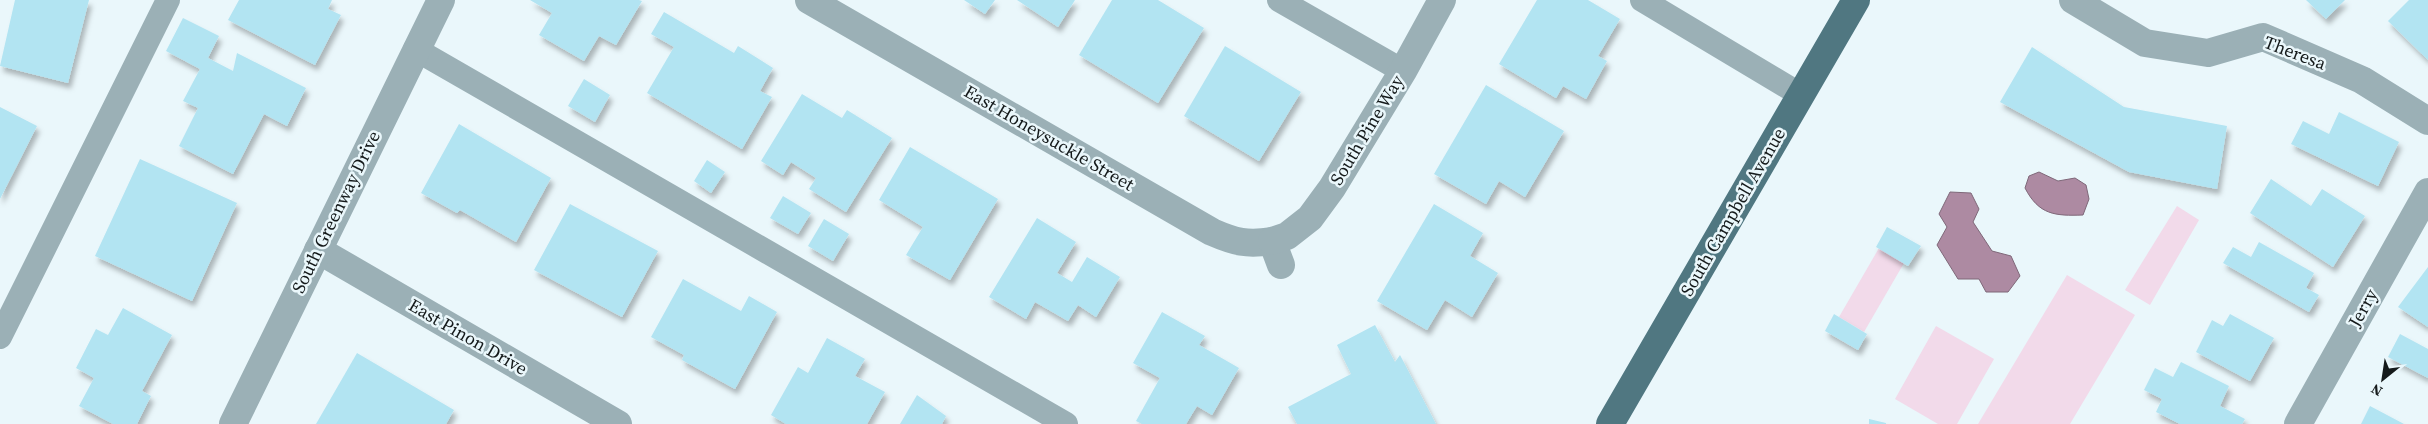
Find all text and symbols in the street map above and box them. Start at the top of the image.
street label: Theresa [2261,29,2331,76]
street label: South Pine Way [1324,69,1410,190]
street label: East Honeysuckle Street [960,79,1139,197]
street label: South Campbell Avenue [1674,123,1791,300]
street label: South Greenway Drive [285,126,386,297]
street label: Jerry [2341,283,2384,332]
street label: East Pinon Drive [404,292,532,381]
north arrow [2358,354,2408,404]
text: N [2367,379,2386,401]

